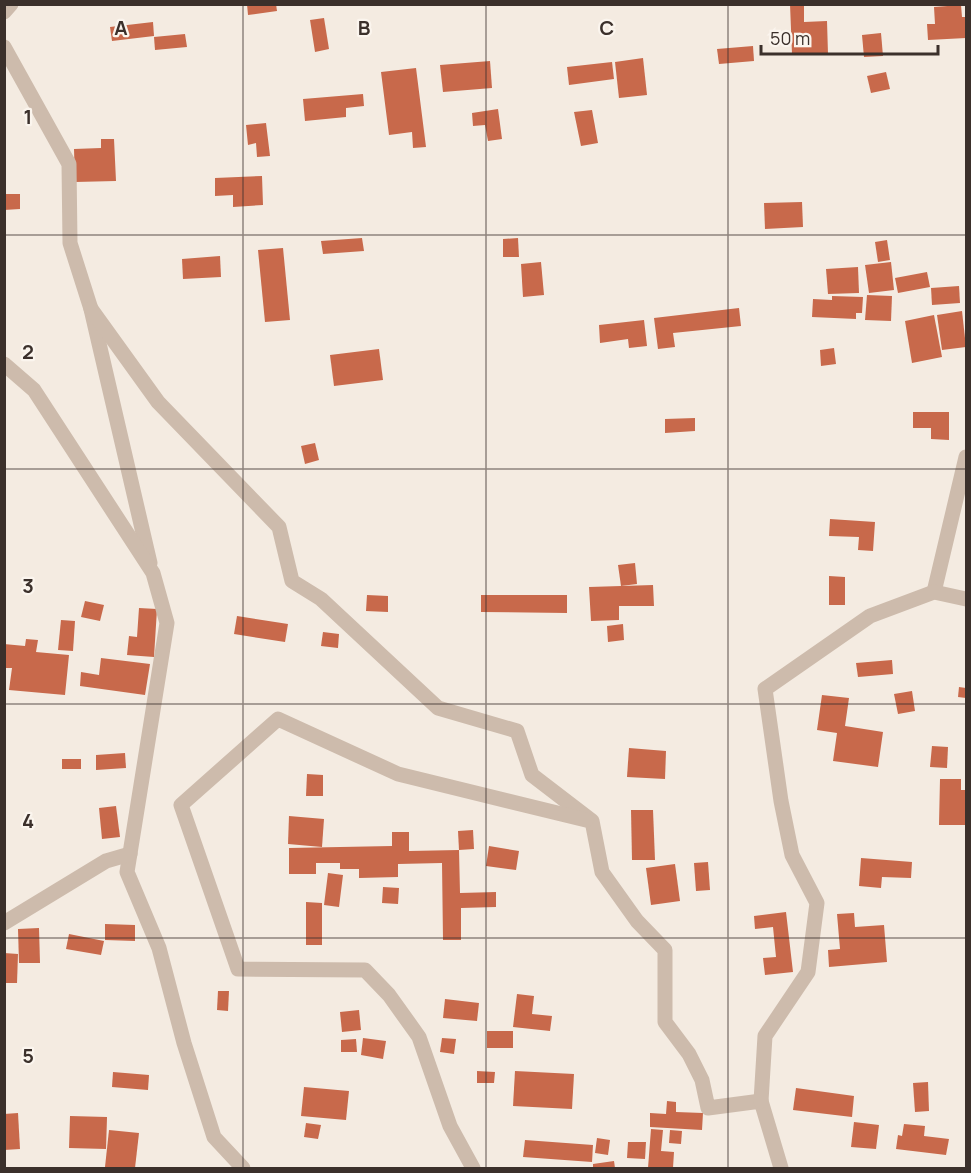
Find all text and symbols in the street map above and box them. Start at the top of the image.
text: A [114,14,128,41]
text: B [358,14,371,41]
text: C [600,14,614,41]
scale bar [761,18,938,56]
text: 50 m [770,26,810,50]
text: 1 [24,103,32,130]
text: 2 [22,338,34,365]
text: 3 [22,572,34,599]
text: 4 [22,807,34,834]
text: 5 [22,1042,34,1069]

